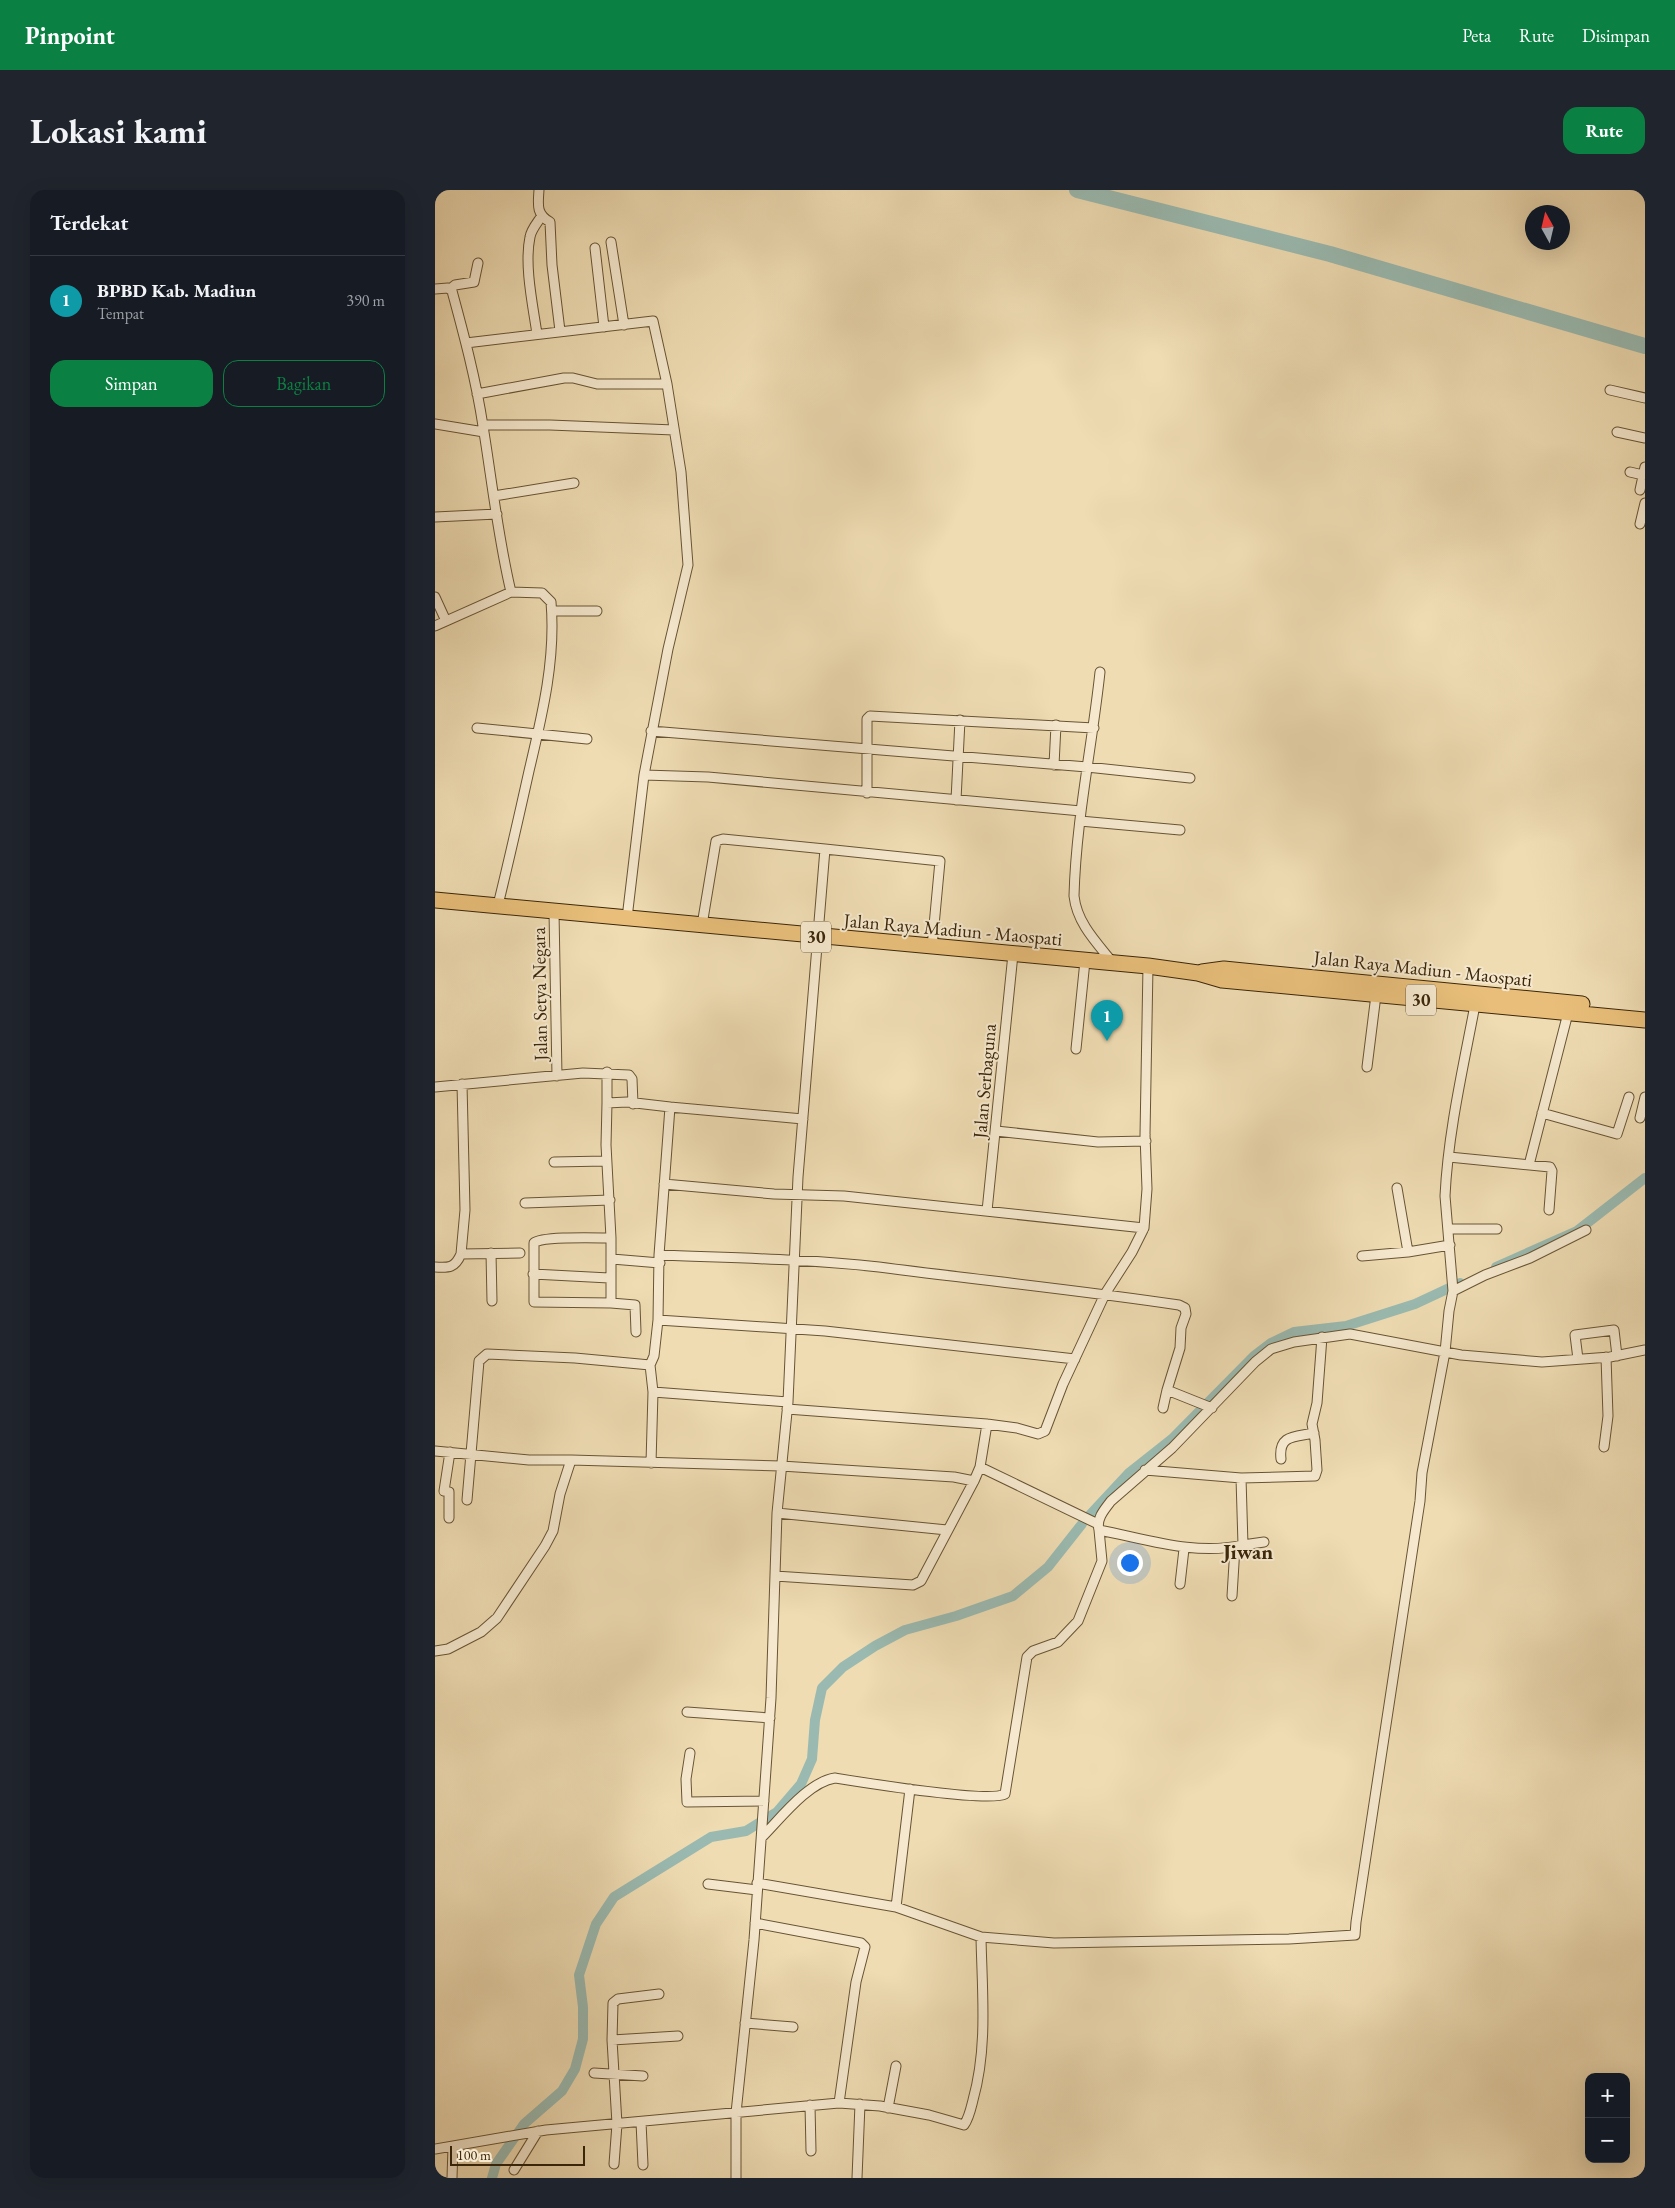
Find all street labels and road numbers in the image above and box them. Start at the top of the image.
street label: Jalan Raya Madiun - Maospati [841,907,1064,952]
road number: 30 [801,922,831,952]
street label: Jalan Setya Negara [526,926,553,1063]
street label: Jalan Raya Madiun - Maospati [1311,944,1534,992]
road number: 30 [1406,984,1436,1016]
street label: Jalan Serbaguna [967,1022,1002,1142]

